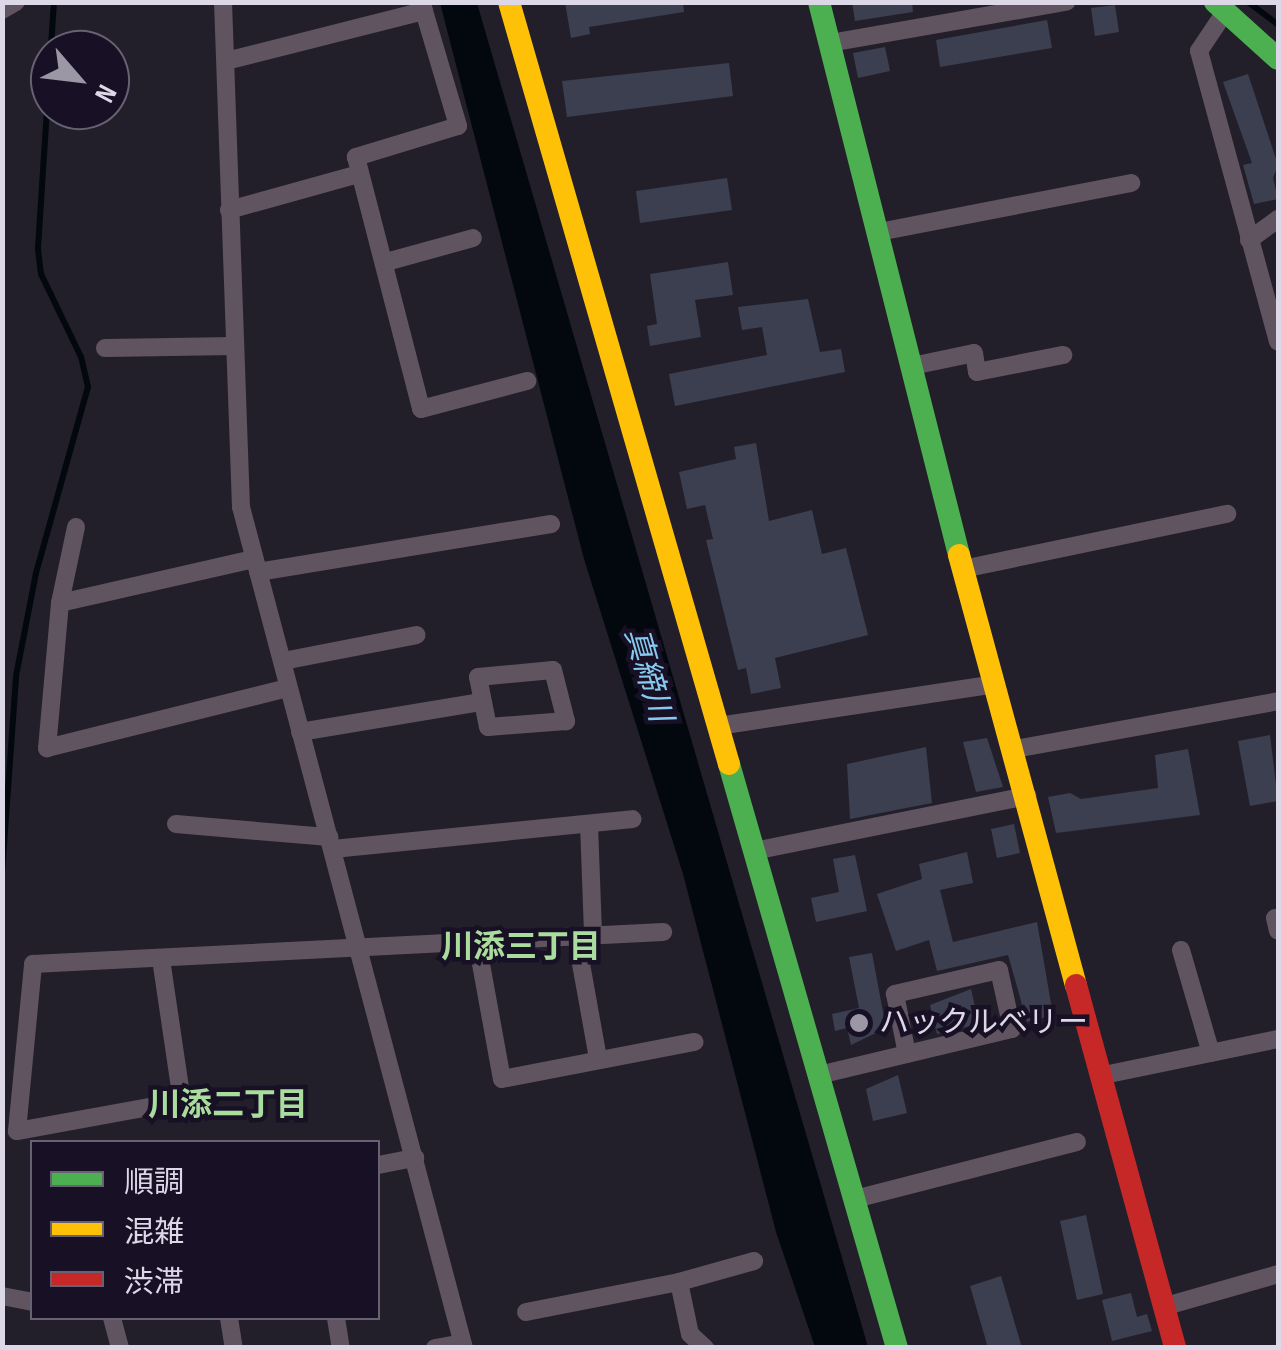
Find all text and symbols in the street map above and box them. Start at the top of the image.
north arrow [30,30,130,130]
text: N [87,79,123,108]
water label: 真締川 [615,624,679,726]
district label: 川添三丁目 [441,929,601,967]
place label: ハックルベリー [879,1005,1089,1041]
marker: ハックルベリー [848,1012,870,1034]
district label: 川添二丁目 [148,1087,308,1125]
legend [30,1140,380,1320]
text: 順調 [124,1165,184,1201]
text: 混雑 [124,1215,184,1251]
text: 渋滞 [124,1265,184,1301]

